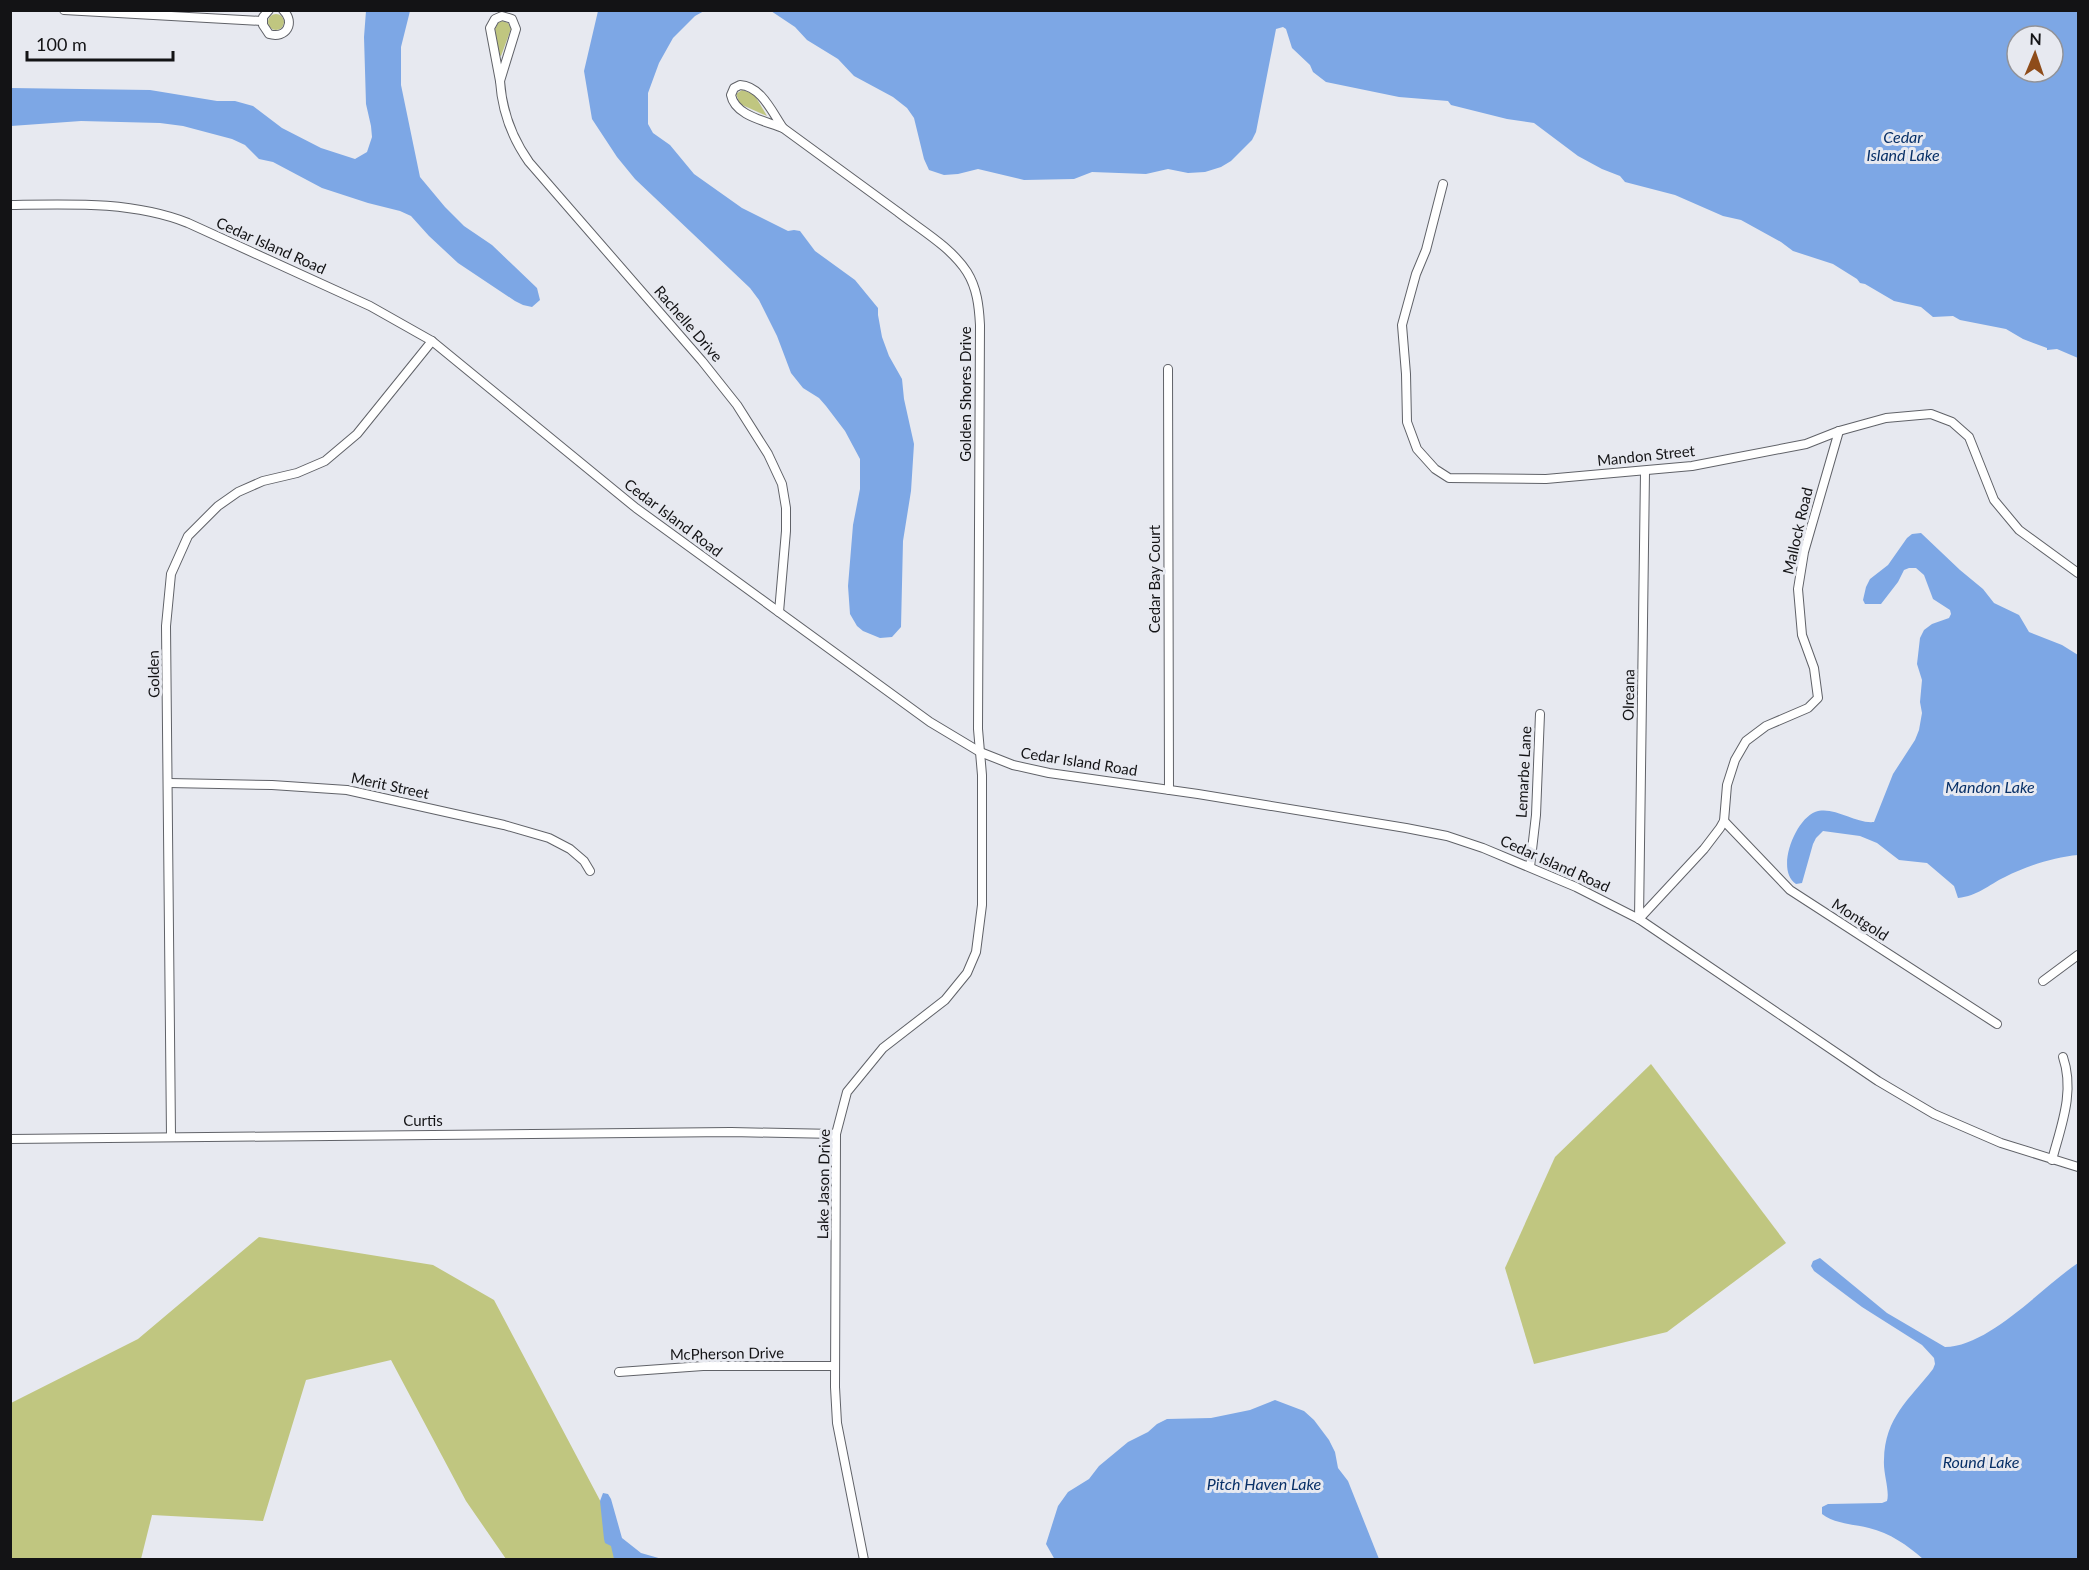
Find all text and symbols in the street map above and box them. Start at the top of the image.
scale bar [27,24,172,62]
north arrow [2005,24,2065,84]
text: N [2029,29,2042,48]
text: 100 m [36,33,87,55]
water label: Cedar Island Lake [1866,127,1940,164]
street label: Cedar Island Road [214,213,329,277]
street label: Rachelle Drive [651,282,727,365]
street label: Golden Shores Drive [956,326,974,462]
street label: Mandon Street [1596,441,1696,469]
street label: Cedar Island Road [621,475,726,560]
street label: Mallock Road [1778,486,1816,576]
street label: Cedar Bay Court [1145,524,1163,633]
street label: Golden [144,650,162,698]
street label: Olreana [1619,669,1637,721]
street label: Lemarbe Lane [1512,725,1534,818]
street label: Cedar Island Road [1019,743,1139,779]
street label: Merit Street [350,768,432,802]
water label: Mandon Lake [1945,777,2035,796]
street label: Cedar Island Road [1498,831,1613,895]
street label: Montgold [1829,894,1892,944]
street label: Curtis [403,1111,443,1129]
street label: Lake Jason Drive [813,1129,833,1239]
street label: McPherson Drive [670,1343,784,1363]
water label: Round Lake [1943,1452,2020,1471]
water label: Pitch Haven Lake [1207,1474,1322,1493]

